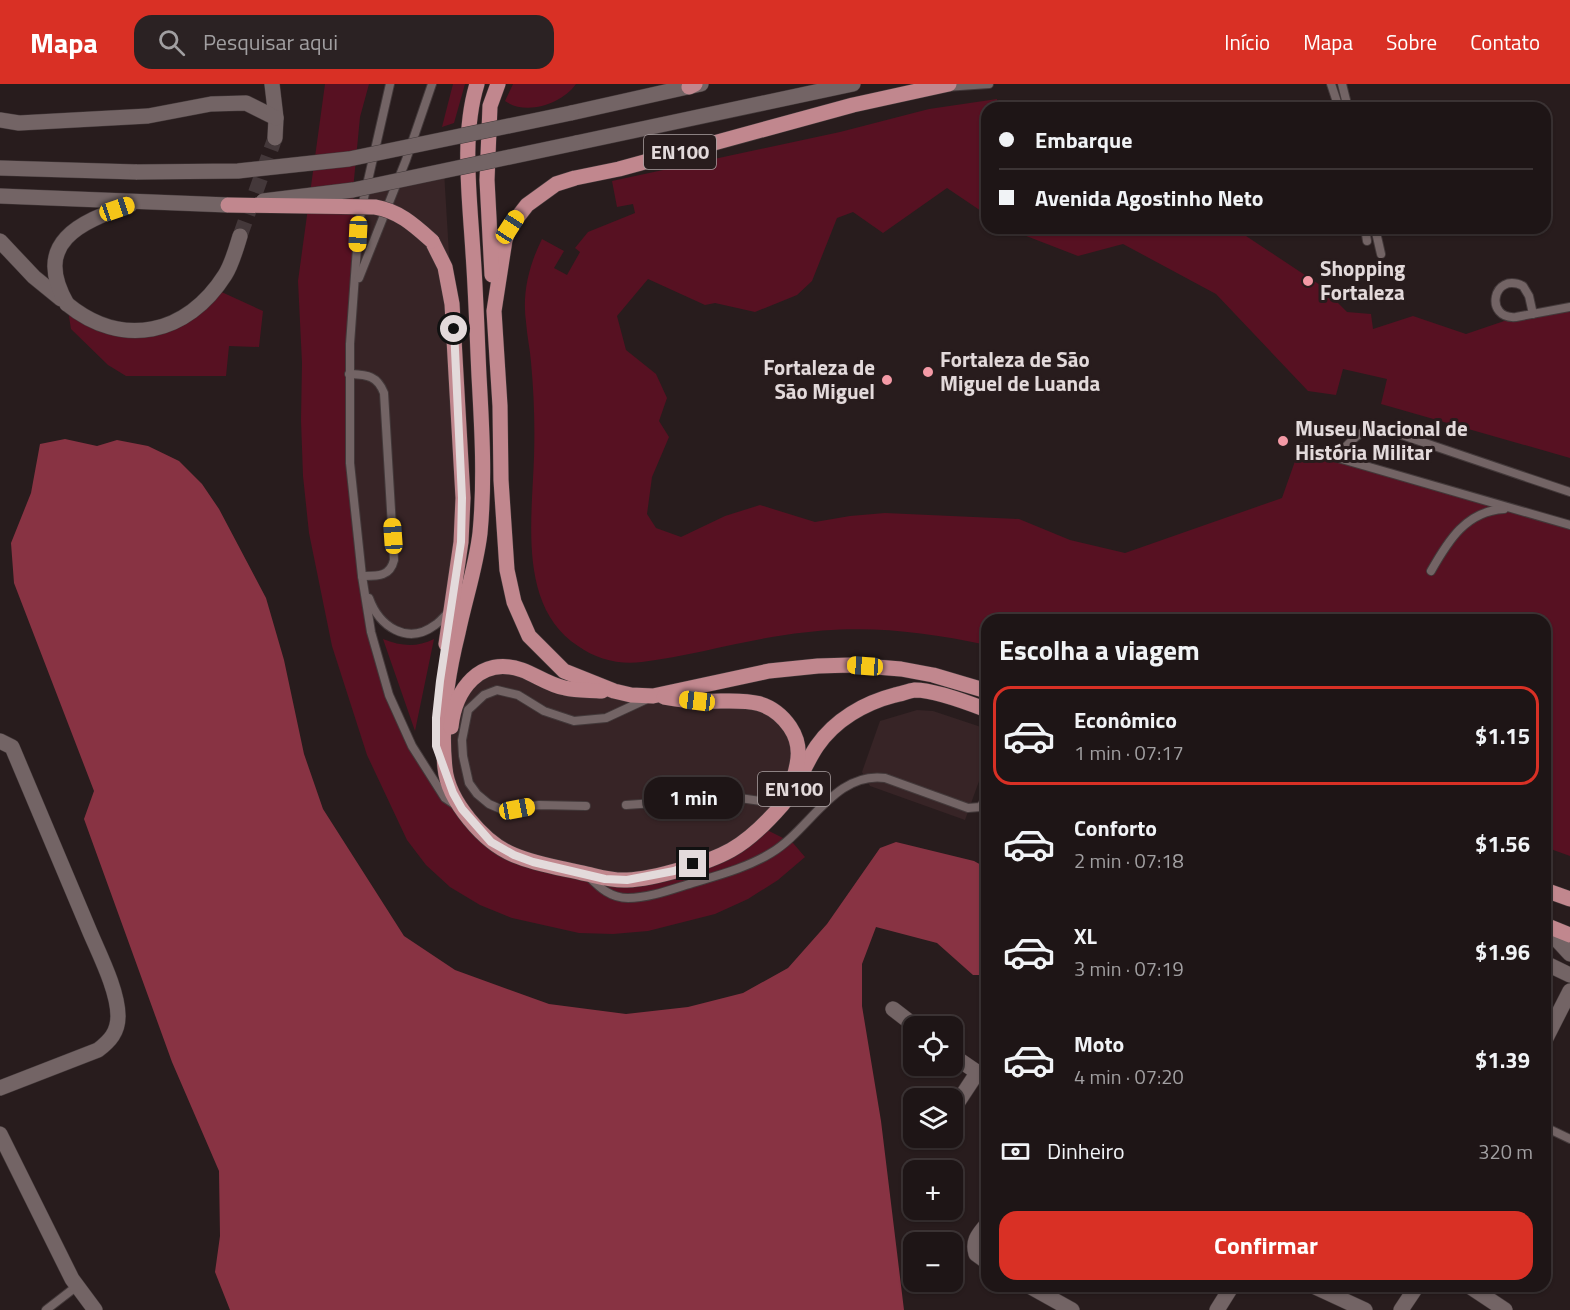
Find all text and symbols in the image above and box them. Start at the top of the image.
search box [134,15,554,69]
text: Mapa [30,21,98,64]
text: Pesquisar aqui [203,25,338,59]
icon: search [155,26,188,59]
text: Início [1224,26,1270,58]
text: Mapa [1303,26,1353,58]
text: Sobre [1386,26,1437,58]
text: Contato [1470,26,1540,58]
text: Embarque [1035,123,1132,157]
road number: EN100 [644,135,716,169]
text: Avenida Agostinho Neto [1035,181,1263,215]
car [97,195,137,223]
car [493,207,527,247]
car [348,216,368,252]
place label: Shopping Fortaleza [1320,252,1405,308]
marker: Shopping Fortaleza [1301,274,1315,288]
route start [440,315,467,342]
place label: Fortaleza de São Miguel de Luanda [940,343,1101,399]
place label: Fortaleza de São Miguel [763,351,875,407]
marker: Fortaleza de São Miguel de Luanda [921,365,935,379]
marker: Fortaleza de São Miguel [880,373,894,387]
place label: Museu Nacional de História Militar [1295,412,1468,468]
marker: Museu Nacional de História Militar [1276,434,1290,448]
car [383,517,403,555]
text: Escolha a viagem [999,629,1200,670]
car [846,656,884,676]
car [678,690,716,712]
text: Econômico [1074,703,1177,737]
icon: car [1002,709,1056,763]
text: $1.15 [1475,719,1530,753]
text: 1 min · 07:17 [1074,737,1184,768]
road number: EN100 [758,772,830,806]
callout: 1 min [644,777,742,819]
text: 1 min [669,782,718,813]
car [498,797,536,821]
text: Conforto [1074,811,1157,845]
icon: car [1002,817,1056,871]
text: $1.56 [1475,827,1530,861]
text: 2 min · 07:18 [1074,845,1184,876]
route end [679,850,706,877]
text: XL [1074,919,1097,953]
icon: car [1002,925,1056,979]
text: $1.96 [1475,935,1530,969]
text: 3 min · 07:19 [1074,953,1184,984]
map controls [903,1016,963,1292]
button: locate [903,1016,963,1076]
text: Moto [1074,1027,1124,1061]
icon: car [1002,1033,1056,1087]
text: $1.39 [1475,1043,1530,1077]
text: 4 min · 07:20 [1074,1061,1184,1092]
button: layers [903,1088,963,1148]
text: Dinheiro [1047,1134,1125,1168]
icon: cash [999,1135,1032,1168]
text: 320 m [1478,1136,1533,1167]
button: + [903,1160,963,1220]
button: Confirmar [999,1211,1533,1280]
button: − [903,1232,963,1292]

